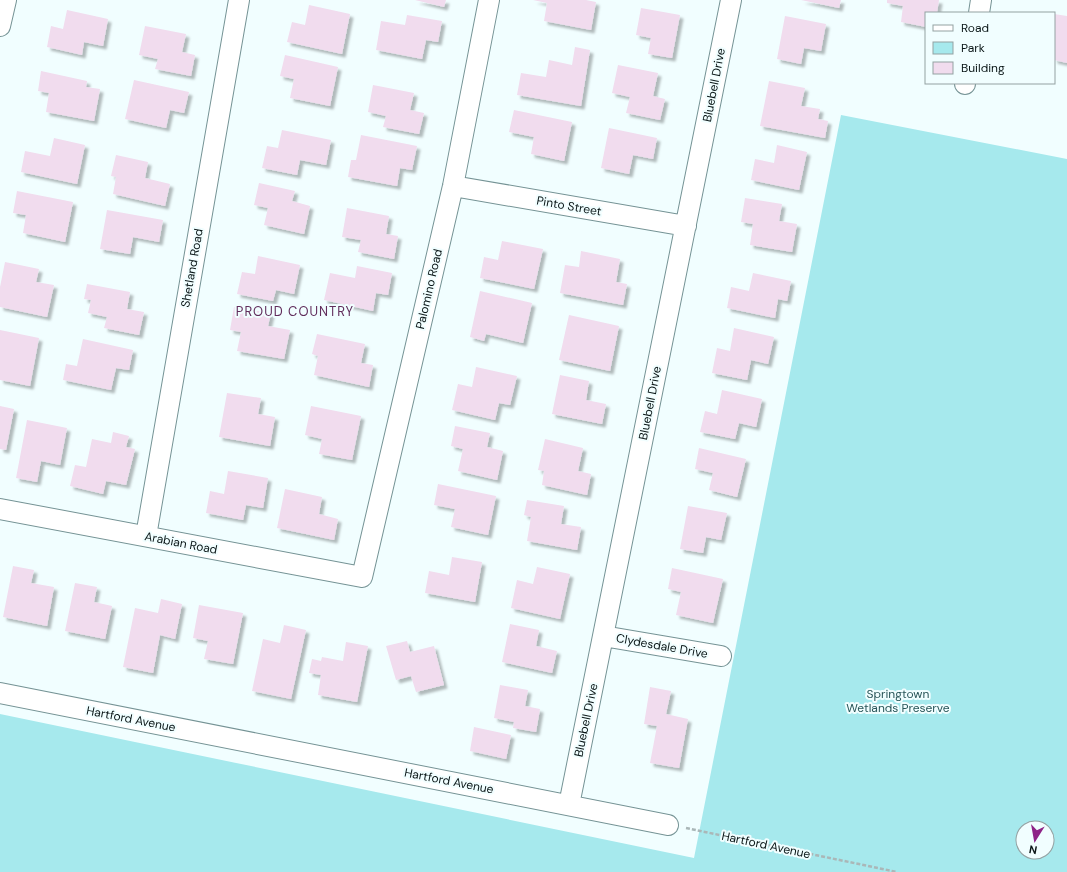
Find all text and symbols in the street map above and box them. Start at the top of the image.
legend [925,12,1055,84]
text: Road [961,20,989,36]
text: Park [961,40,985,56]
street label: Bluebell Drive [699,47,729,123]
text: Building [961,60,1005,76]
street label: Pinto Street [535,192,603,220]
street label: Shetland Road [177,227,207,309]
street label: Palomino Road [412,247,446,331]
district label: PROUD COUNTRY [236,303,354,320]
street label: Bluebell Drive [635,365,665,441]
street label: Arabian Road [143,528,219,558]
street label: Clydesdale Drive [615,630,709,662]
street label: Bluebell Drive [570,682,602,758]
park label: Springtown Wetlands Preserve [846,686,950,716]
street label: Hartford Avenue [85,703,177,736]
street label: Hartford Avenue [403,765,495,798]
north arrow [1015,820,1055,860]
street label: Hartford Avenue [720,828,812,862]
text: N [1028,842,1038,857]

